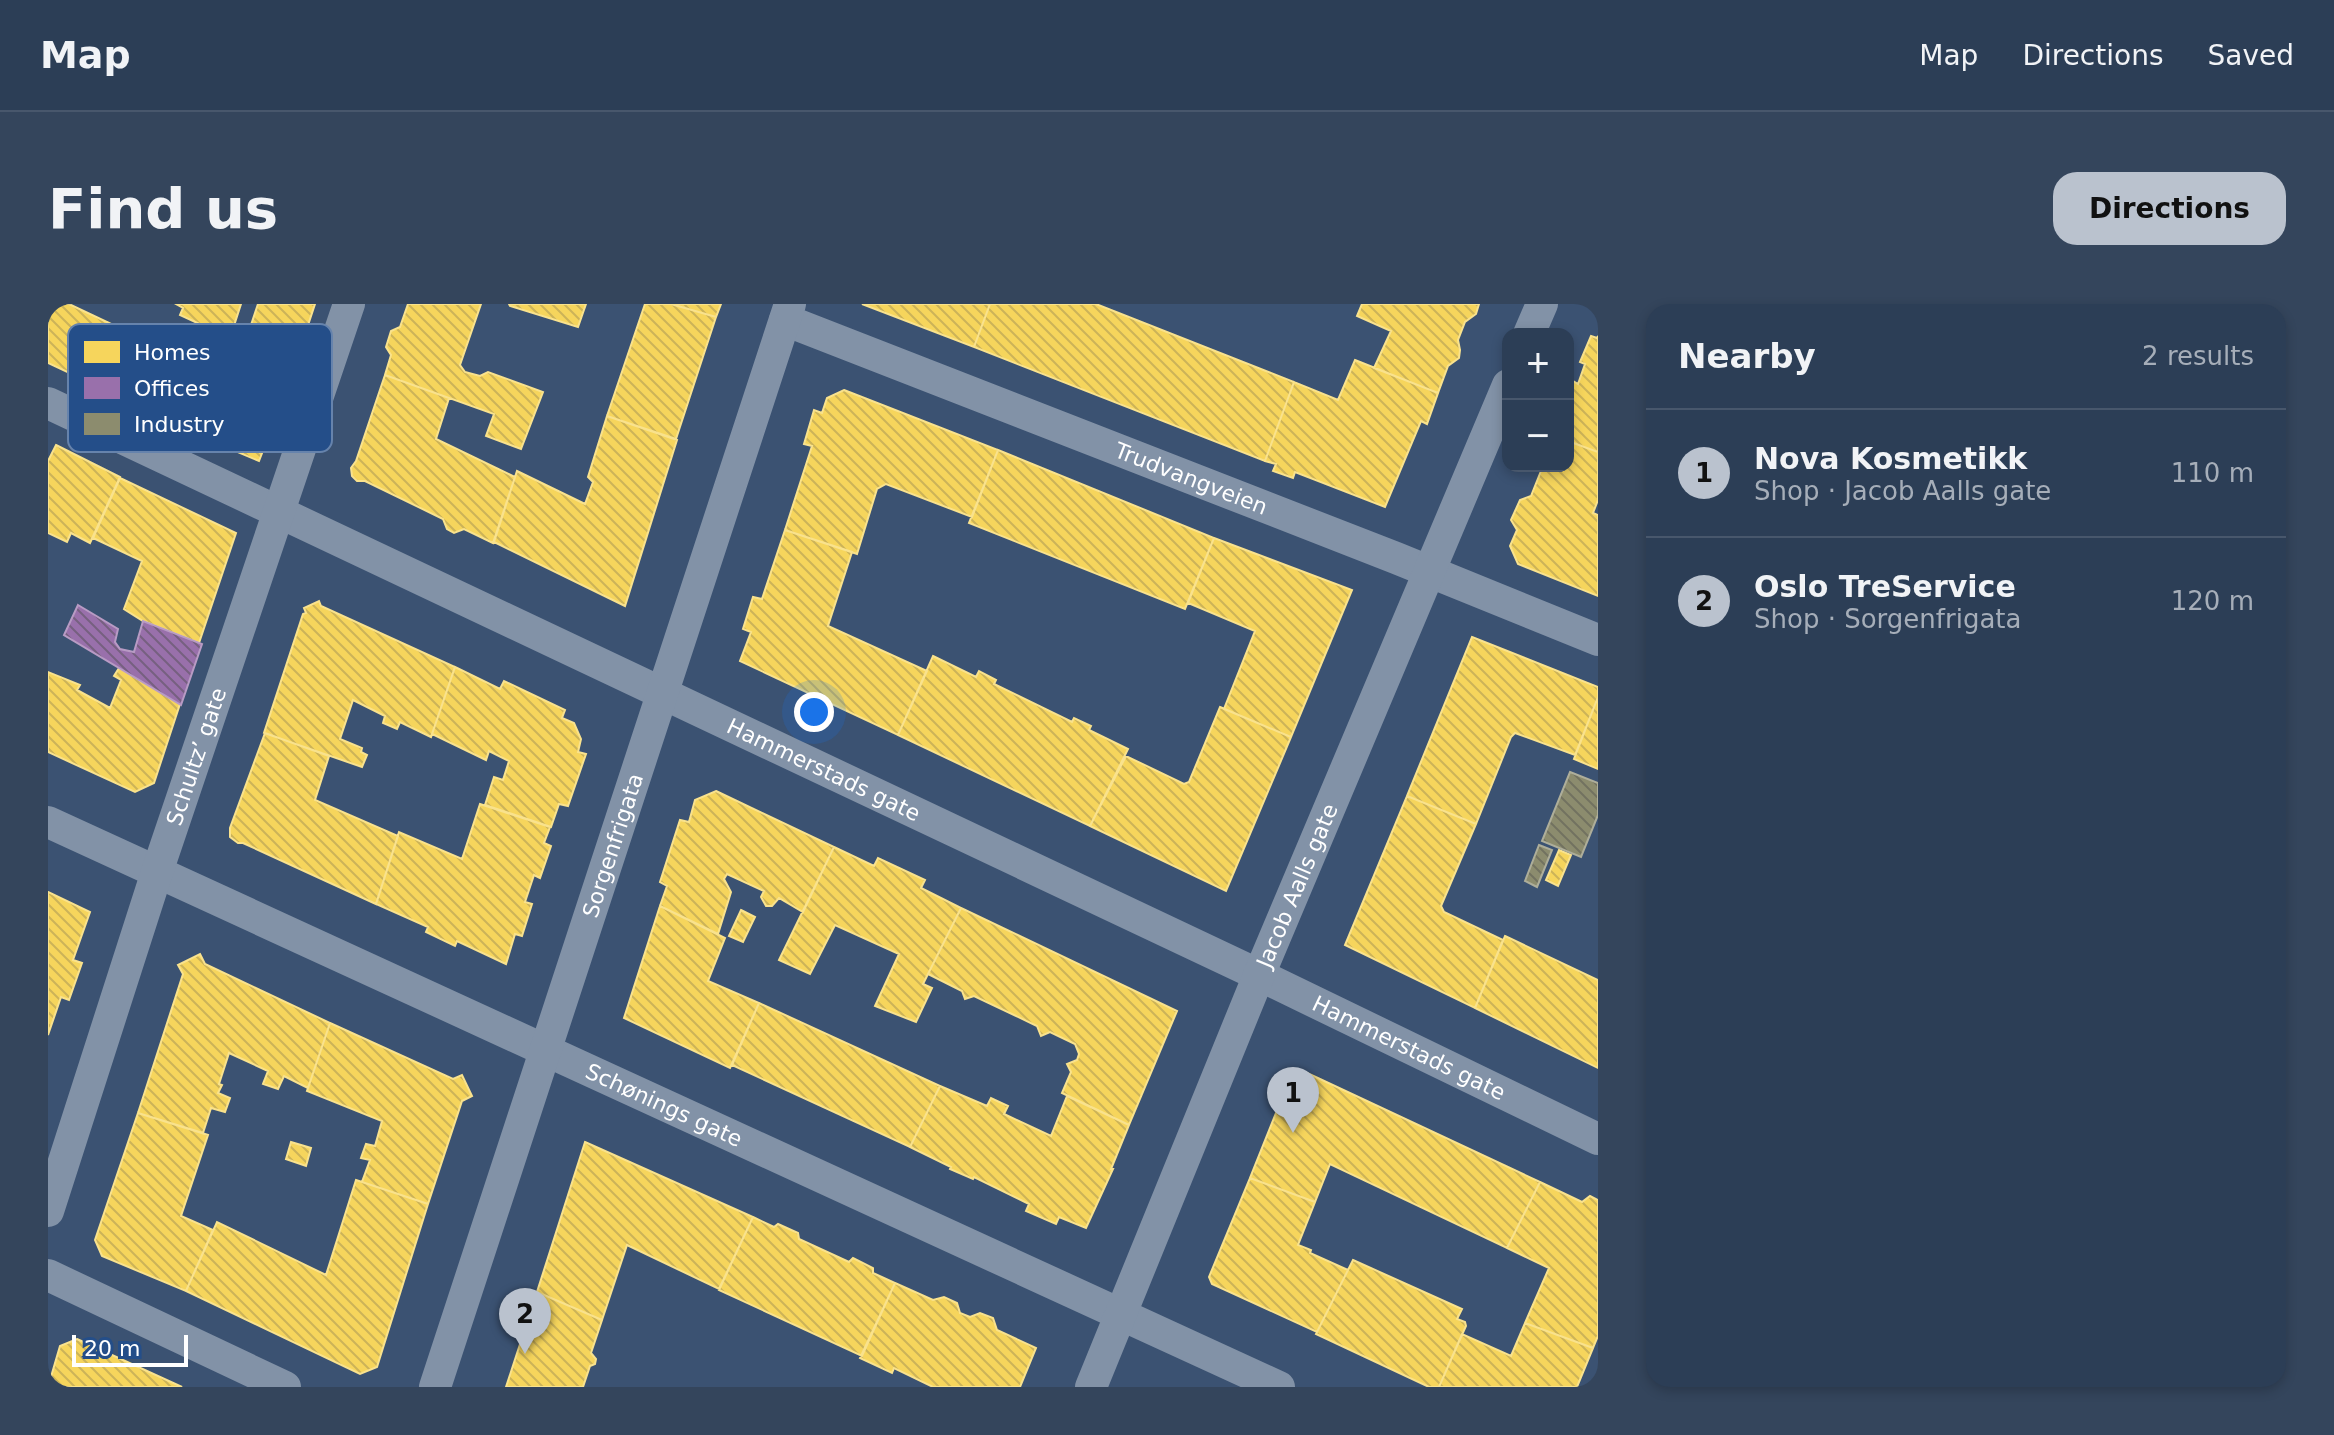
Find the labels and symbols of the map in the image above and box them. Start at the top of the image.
legend [68,324,332,452]
text: Homes [134,340,210,365]
text: Offices [134,376,210,401]
text: Industry [134,412,225,437]
street label: Trudvangveien [1110,437,1271,520]
street label: Schultz’ gate [162,684,231,829]
your location [794,692,834,732]
street label: Hammerstads gate [723,713,924,826]
street label: Sorgenfrigata [578,770,648,921]
street label: Jacob Aalls gate [1251,800,1343,973]
street label: Hammerstads gate [1308,991,1509,1105]
street label: Schønings gate [582,1059,746,1152]
pin: 1 [1267,1067,1319,1133]
pin: 2 [499,1288,551,1354]
scale bar [72,1331,188,1367]

